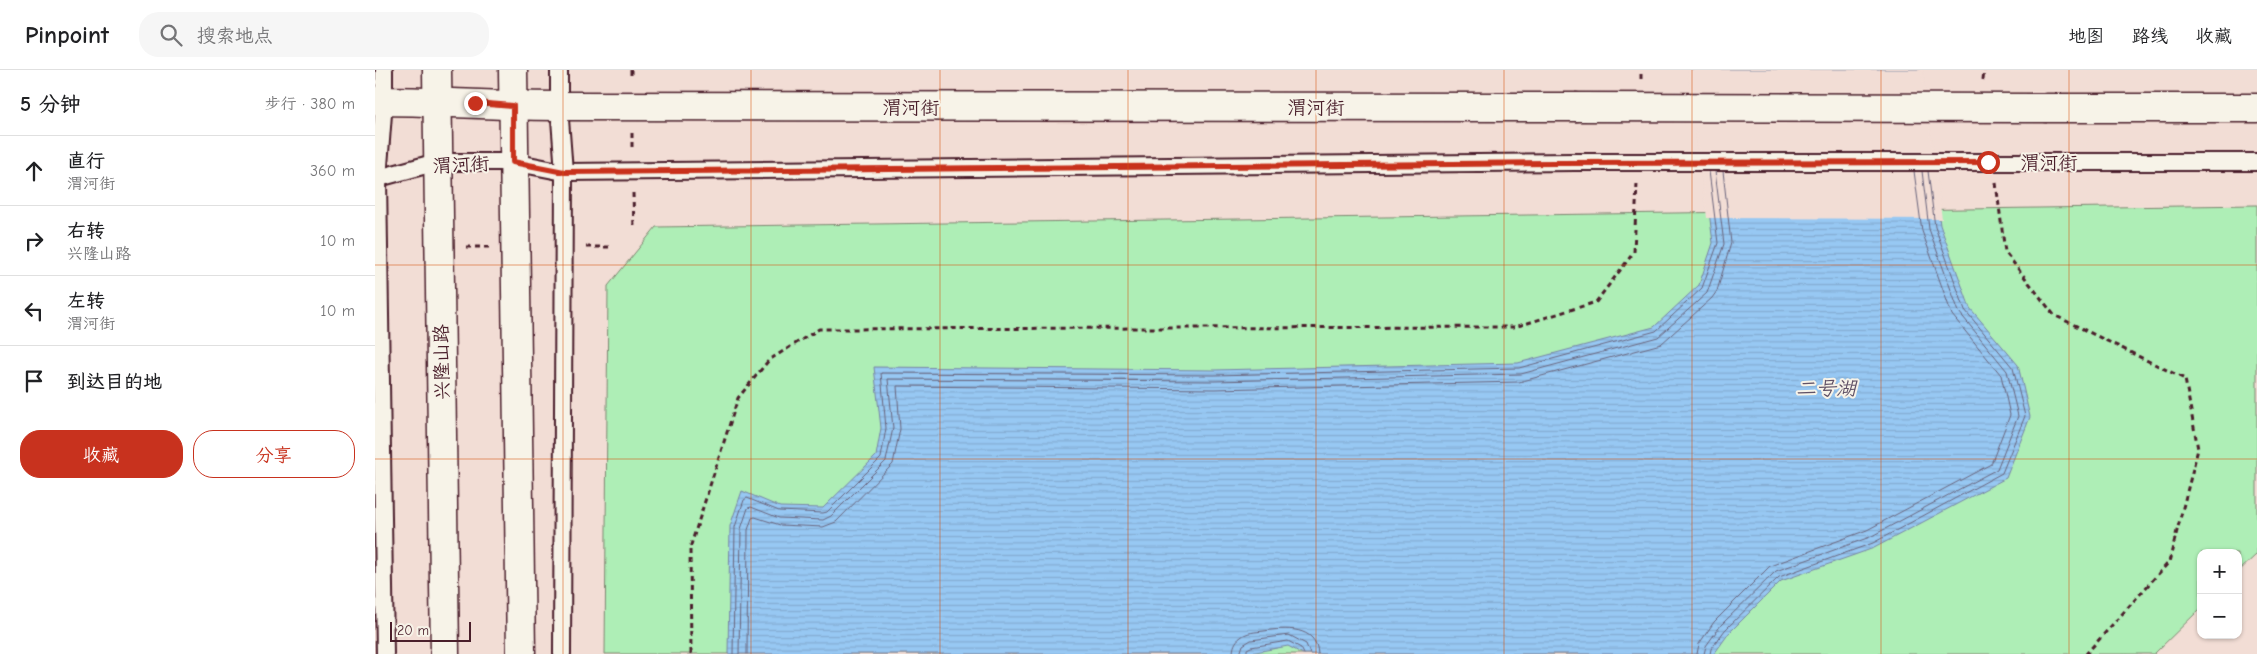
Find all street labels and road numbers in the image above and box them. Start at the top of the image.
street label: 渭河街 [882,97,940,119]
street label: 渭河街 [1287,97,1345,119]
street label: 渭河街 [2020,152,2078,174]
street label: 渭河街 [432,153,490,177]
street label: 兴隆山路 [430,324,454,400]

